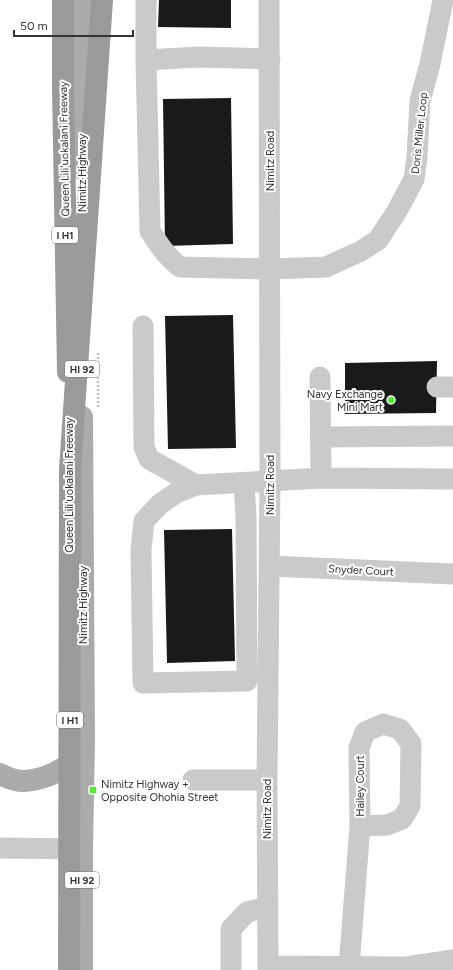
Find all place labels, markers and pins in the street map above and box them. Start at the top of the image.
place label: Navy Exchange Mini Mart [307,388,383,414]
marker: Navy Exchange Mini Mart [386,395,396,405]
place label: Nimitz Highway + Opposite Ohohia Street [101,778,218,804]
marker: Nimitz Highway + Opposite Ohohia Street [88,785,98,795]

